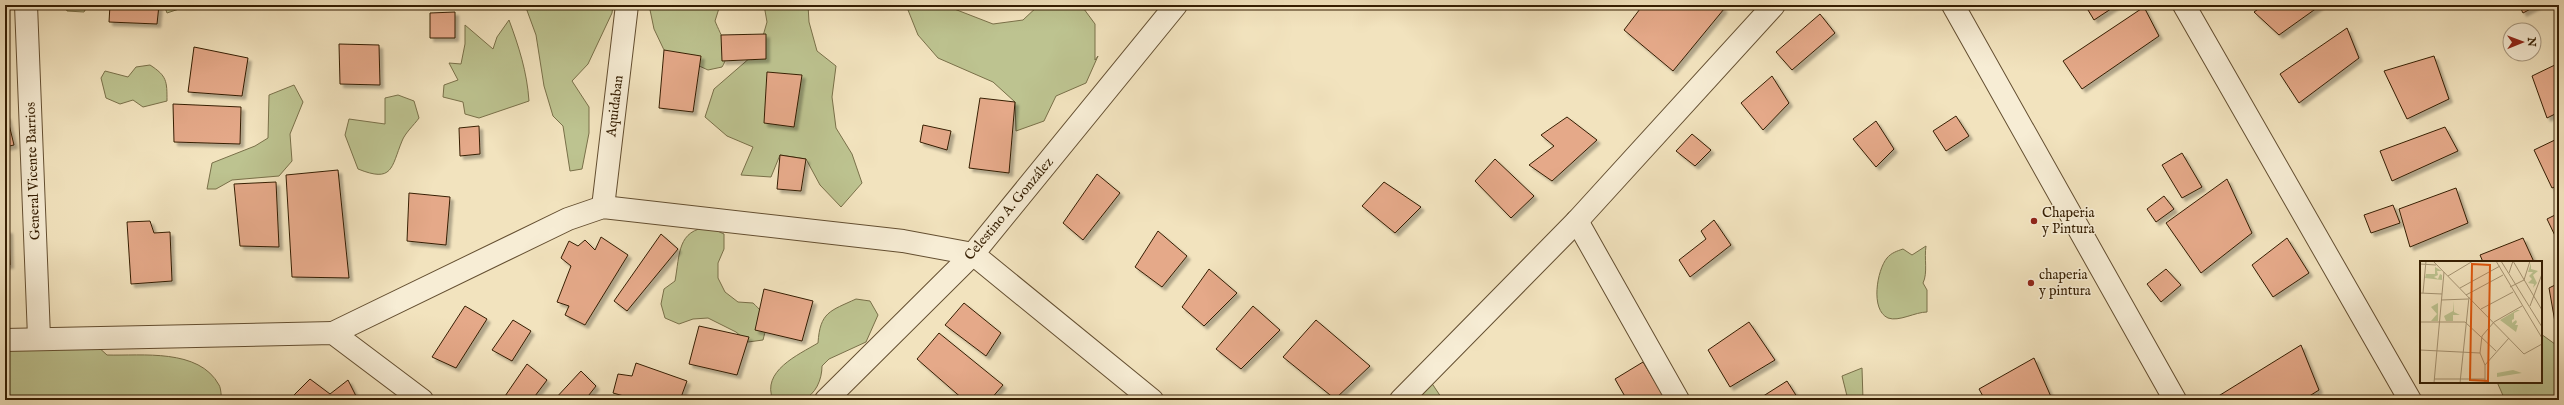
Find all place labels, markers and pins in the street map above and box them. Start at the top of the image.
place label: Chaperia y Pintura [2041,204,2095,238]
marker: Chaperia y Pintura [2029,216,2039,226]
place label: chaperia y pintura [2038,266,2092,300]
marker: chaperia y pintura [2026,278,2036,288]

